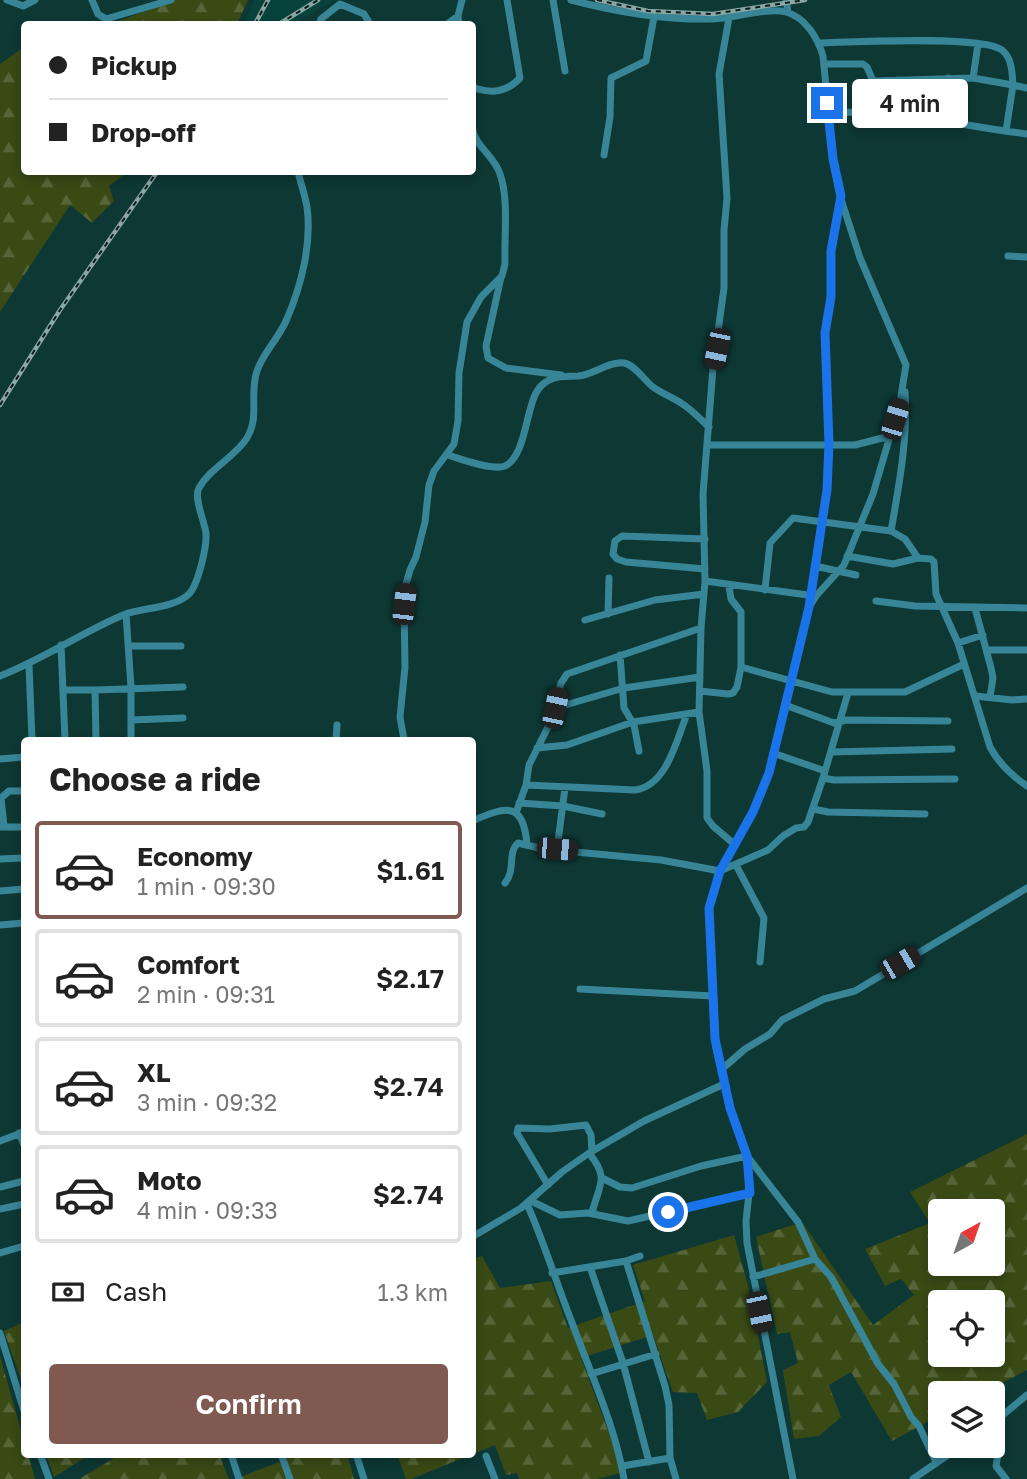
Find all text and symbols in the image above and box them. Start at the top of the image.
text: Pickup [91,50,177,81]
callout: 4 min [852,78,967,128]
route end [811,87,843,119]
text: 4 min [880,89,940,117]
text: Drop-off [91,117,196,148]
car [703,326,732,372]
car [879,396,912,442]
car [392,582,417,626]
car [541,685,570,731]
text: Choose a ride [49,760,261,798]
car [536,837,579,861]
icon: car [53,839,116,902]
text: Economy [137,841,253,872]
text: $1.61 [376,855,444,886]
text: 1 min · 09:30 [137,872,276,900]
car [877,943,924,983]
icon: car [53,947,116,1010]
text: Comfort [137,949,240,980]
text: $2.17 [376,963,444,994]
text: 2 min · 09:31 [137,980,275,1008]
icon: car [53,1055,116,1118]
text: XL [137,1057,171,1088]
text: $2.74 [373,1071,444,1102]
text: 3 min · 09:32 [137,1088,277,1116]
icon: car [53,1163,116,1226]
text: Moto [137,1165,202,1196]
text: $2.74 [373,1179,444,1210]
text: 4 min · 09:33 [137,1196,278,1224]
route start [652,1196,684,1228]
north arrow [928,1199,1004,1276]
map controls [928,1199,1005,1458]
icon: cash [49,1273,87,1311]
text: Cash [105,1276,167,1307]
text: 1.3 km [377,1278,448,1306]
car [745,1289,774,1335]
button: locate [928,1290,1005,1367]
button: Confirm [49,1364,448,1444]
button: layers [928,1381,1005,1458]

